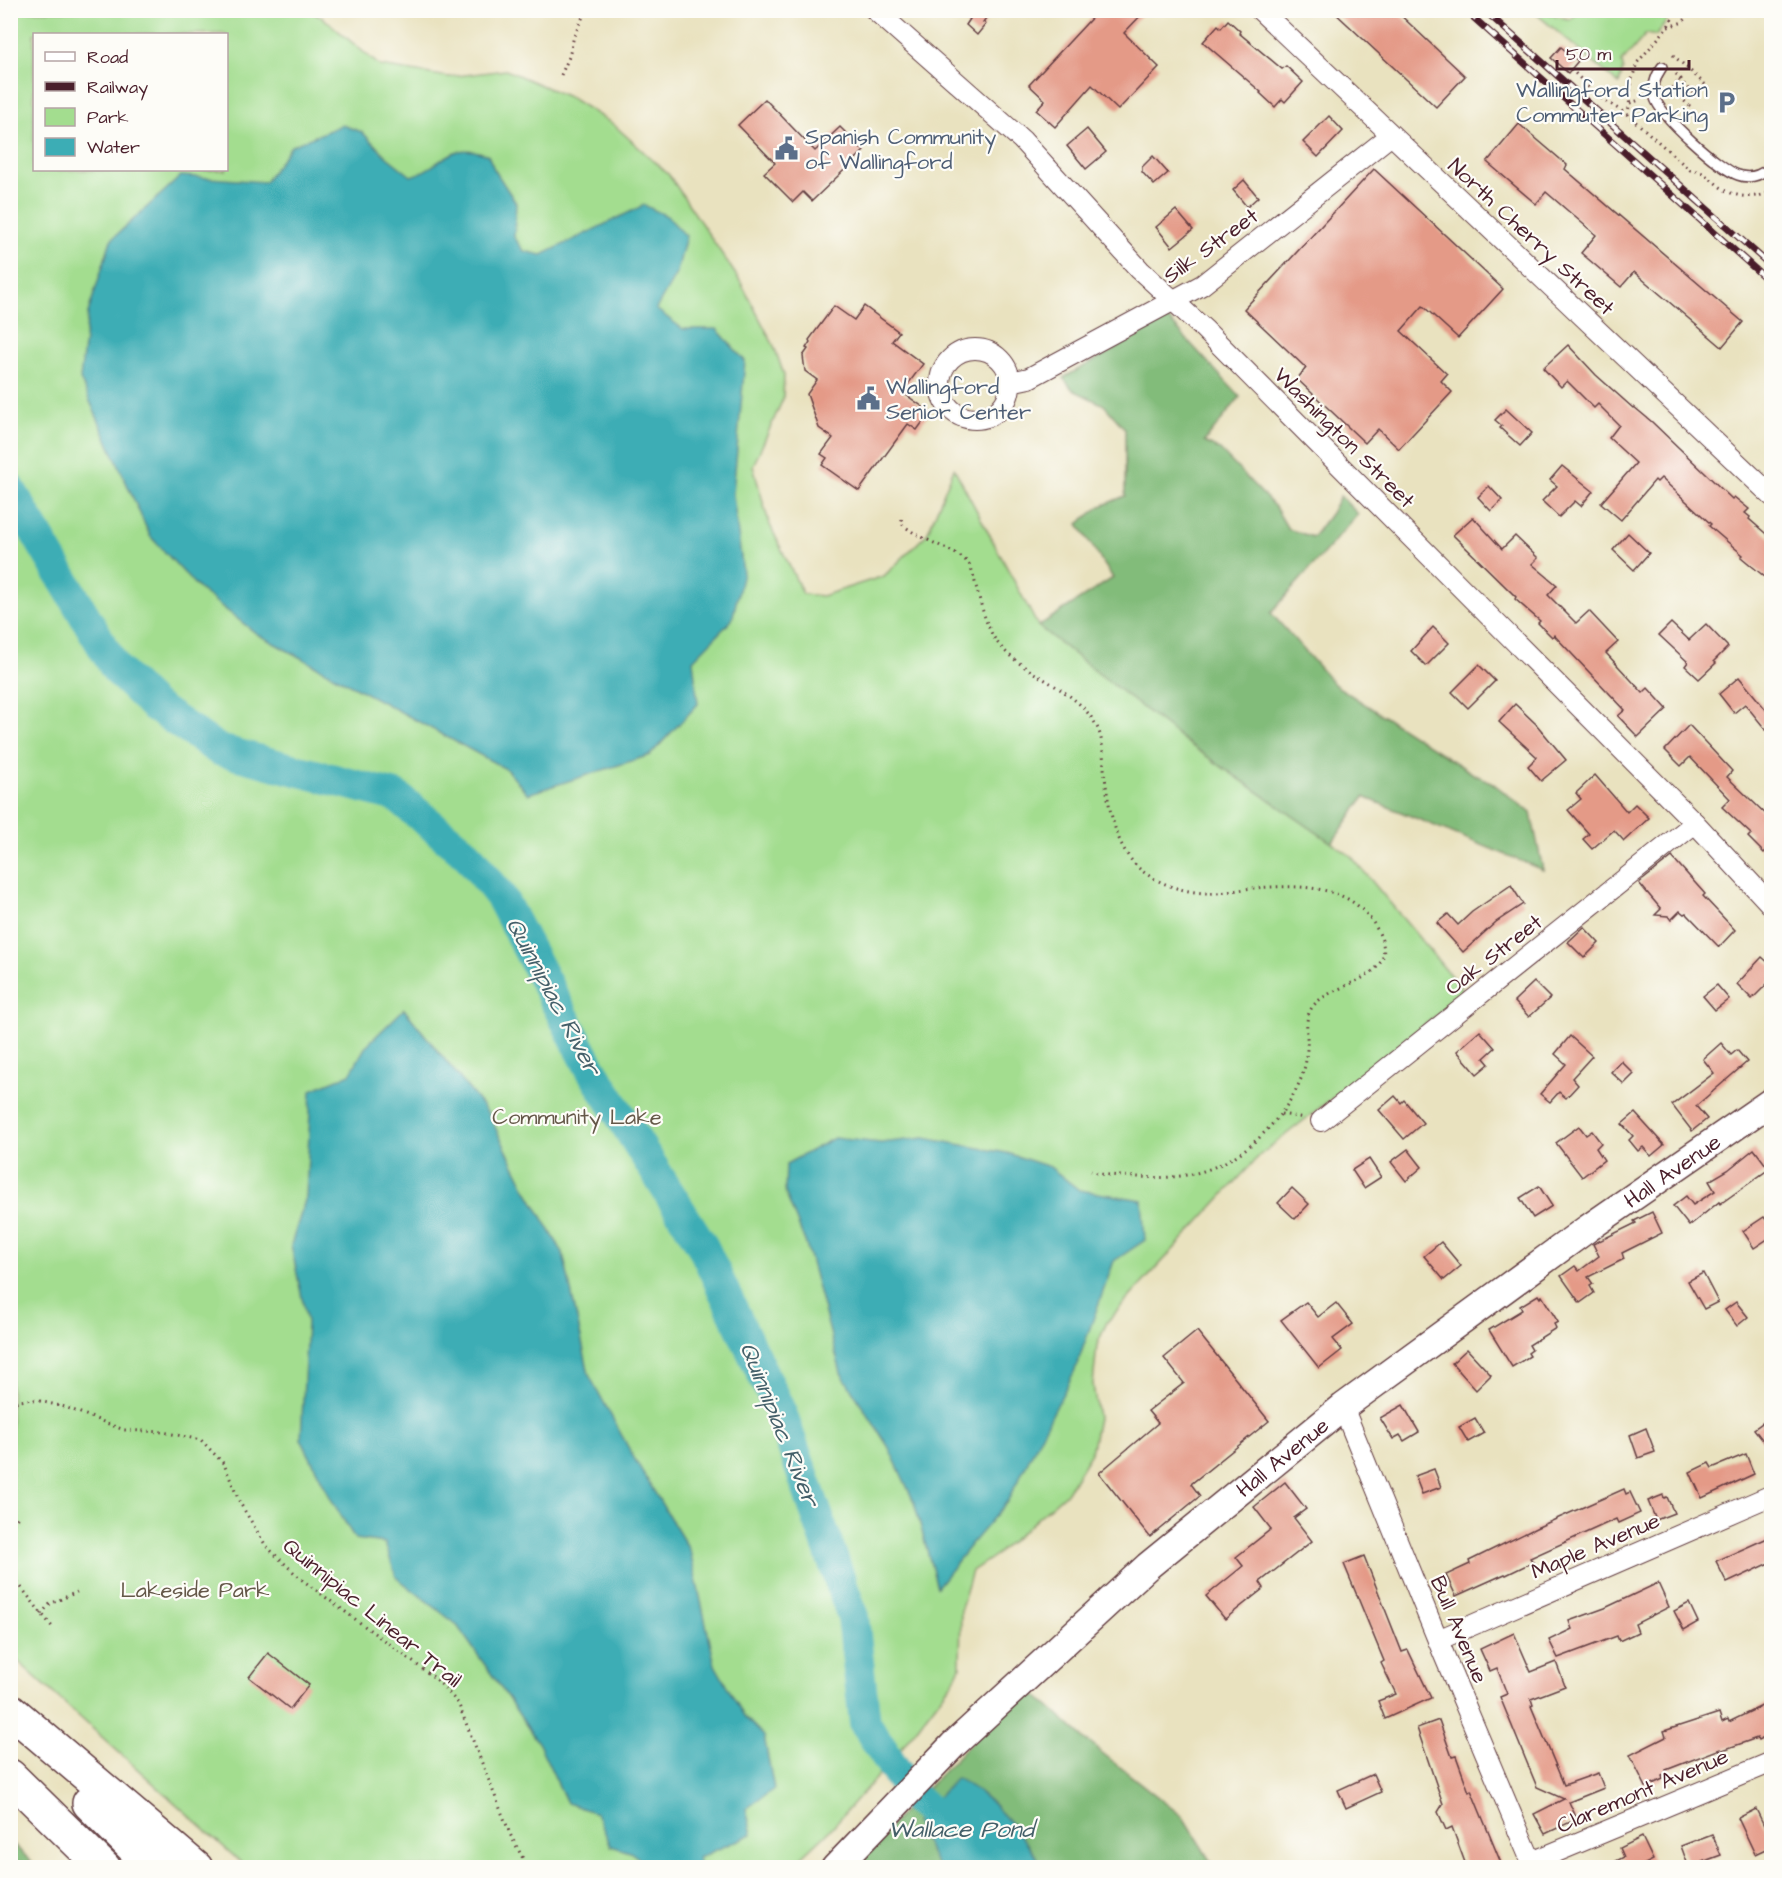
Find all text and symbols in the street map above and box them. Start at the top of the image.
legend [33,33,228,171]
scale bar [1557,33,1689,71]
text: 50 m [1566,42,1611,67]
text: Road [87,45,128,70]
text: Railway [87,75,148,101]
place label: Wallingford Station Commuter Parking [1516,75,1708,132]
parking icon: Wallingford Station Commuter Parking [1713,89,1739,115]
text: Park [87,105,129,130]
place label: Spanish Community of Wallingford [805,122,996,179]
text: Water [87,135,140,160]
public building icon: Spanish Community of Wallingford [774,136,800,162]
street label: North Cherry Street [1440,151,1621,324]
street label: Silk Street [1157,201,1265,291]
street label: Washington Street [1266,360,1422,516]
place label: Wallingford Senior Center [886,372,1031,428]
public building icon: Wallingford Senior Center [855,386,881,412]
street label: Oak Street [1439,907,1549,1003]
water label: Quinnipiac River [497,912,610,1084]
park label: Community Lake [492,1102,662,1134]
street label: Hall Avenue [1618,1127,1728,1216]
water label: Quinnipiac River [731,1337,828,1514]
street label: Hall Avenue [1230,1411,1336,1505]
street label: Maple Avenue [1526,1505,1665,1587]
street label: Quinnipiac Linear Trail [276,1531,468,1695]
street label: Bull Avenue [1422,1571,1495,1688]
park label: Lakeside Park [120,1575,270,1606]
street label: Claremont Avenue [1552,1741,1733,1842]
water label: Wallace Pond [888,1813,1038,1847]

